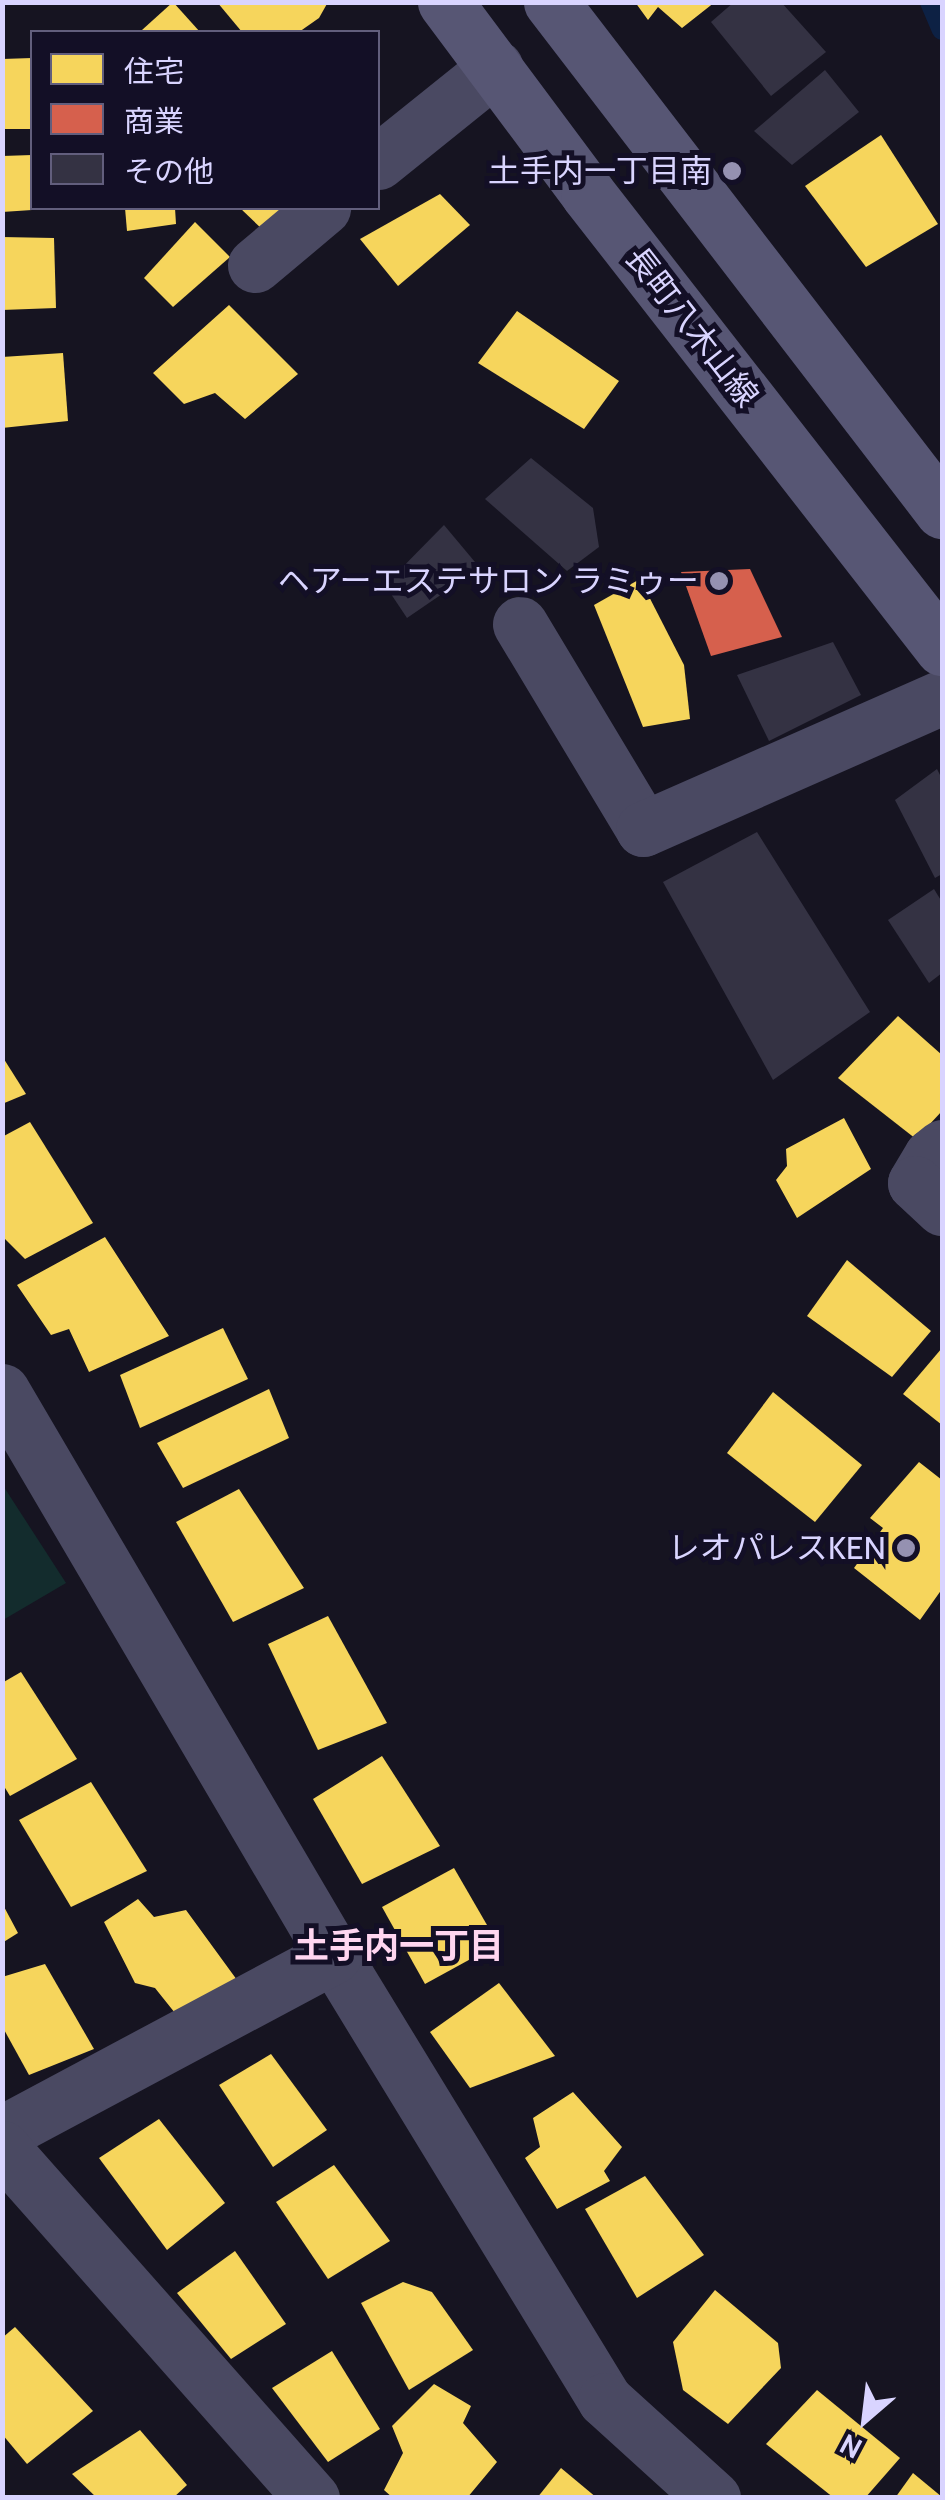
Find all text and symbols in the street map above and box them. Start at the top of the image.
legend [30,30,380,210]
text: 住宅 [124,53,184,90]
text: 商業 [124,103,184,140]
place label: 土手内一丁目南 [488,152,712,190]
text: その他 [124,153,214,190]
marker: 土手内一丁目南 [721,160,743,182]
street label: 長町八木山線 [618,240,766,414]
place label: ヘアーエステサロン ラミゥー [278,562,699,600]
marker: ヘアーエステサロン ラミゥー [708,570,730,592]
place label: レオパレスKEN [668,1529,886,1567]
marker: レオパレスKEN [895,1537,917,1559]
district label: 土手内一丁目 [294,1925,504,1967]
north arrow [815,2370,915,2470]
text: N [834,2427,868,2466]

